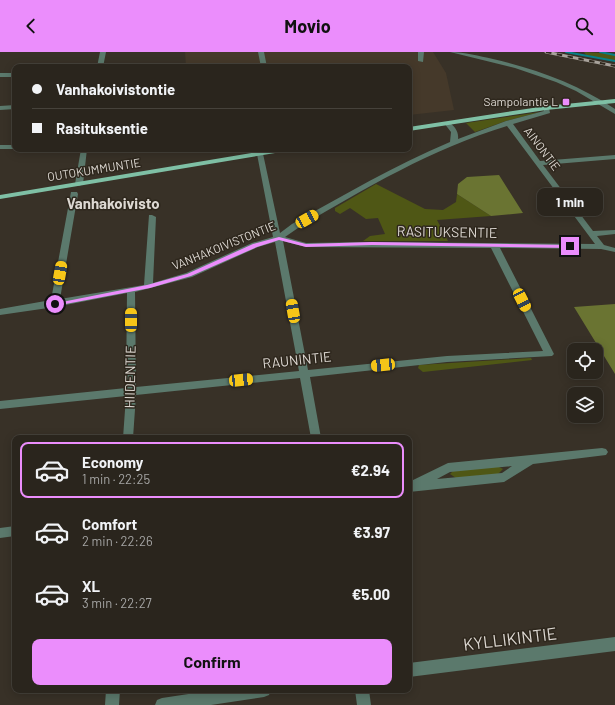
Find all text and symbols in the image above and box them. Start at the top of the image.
icon: back [20,15,42,37]
text: Movio [284,15,331,37]
icon: search [573,15,595,37]
text: Vanhakoivistontie [56,80,175,98]
place label: Sampolantie L [483,94,558,108]
marker: Sampolantie L [561,97,571,107]
text: Rasituksentie [56,119,148,137]
street label: AINONTIE [522,124,564,173]
street label: OUTOKUMMUNTIE [46,155,142,183]
callout: 1 min [537,188,603,216]
district label: Vanhakoivisto [66,194,160,212]
text: 1 min [556,194,584,210]
car [294,208,320,230]
street label: VANHAKOIVISTONTIE [170,218,277,272]
street label: RASITUKSENTIE [397,222,497,241]
route end [561,237,579,255]
car [52,260,68,286]
car [511,287,533,313]
route start [46,295,64,313]
car [285,298,301,324]
car [125,308,137,332]
map controls [567,343,603,423]
button: locate [567,343,603,379]
street label: HIIDENTIE [120,345,139,409]
street label: RAUNINTIE [262,347,332,372]
car [370,358,396,372]
car [228,373,254,387]
button: layers [567,387,603,423]
icon: car [34,452,70,488]
text: Economy [82,453,143,471]
text: €2.94 [351,461,390,479]
text: 1 min · 22:25 [82,471,150,487]
icon: car [34,514,70,550]
text: Comfort [82,515,137,533]
text: €3.97 [353,523,390,541]
text: 2 min · 22:26 [82,533,153,549]
icon: car [34,576,70,612]
text: XL [82,577,100,595]
text: €5.00 [352,585,390,603]
text: 3 min · 22:27 [82,595,152,611]
street label: KYLLIKINTIE [462,622,558,654]
button: Confirm [32,639,392,685]

